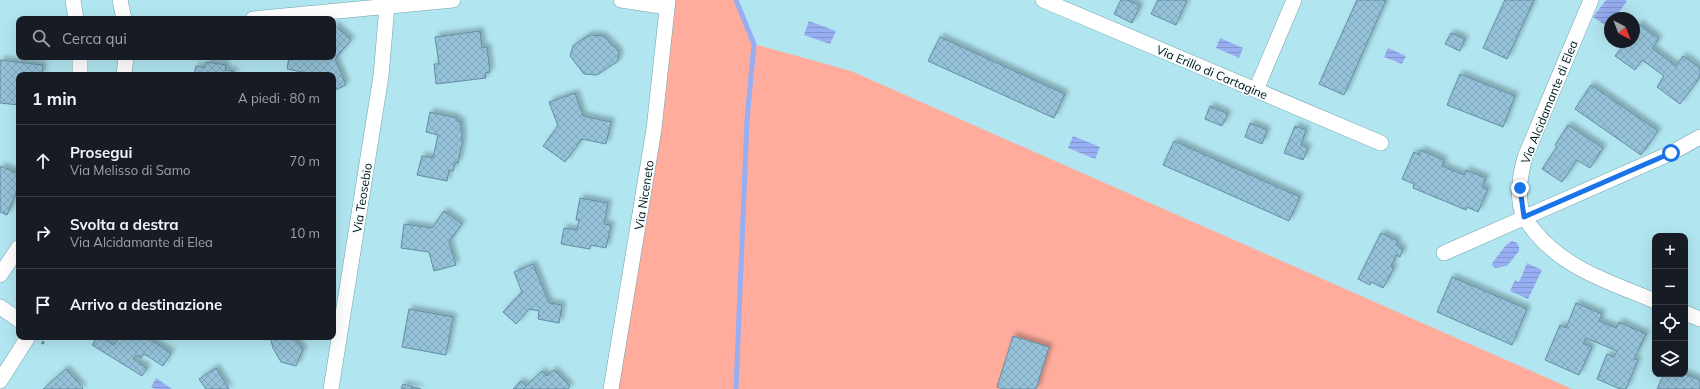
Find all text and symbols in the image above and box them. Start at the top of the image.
north arrow [1604,12,1640,48]
search box [16,16,336,60]
icon: search [30,27,52,49]
text: Cerca qui [62,29,127,48]
street label: Via Alcidamante di Elea [1517,38,1581,166]
street label: Via Erillo di Cartagine [1154,42,1270,102]
text: 1 min [32,88,77,109]
text: A piedi · 80 m [238,90,320,106]
text: Prosegui [70,143,132,162]
route start [1662,144,1680,162]
icon: ahead [32,150,54,172]
text: 70 m [290,153,320,169]
street label: Via Niceneto [631,159,657,231]
text: Via Melisso di Samo [70,162,191,178]
street label: Via Teosebio [349,162,375,234]
route end [1511,179,1529,197]
text: Svolta a destra [70,215,179,234]
icon: right [32,222,54,244]
text: 10 m [290,225,320,241]
map controls [1652,233,1688,377]
button: + [1652,233,1688,269]
text: Via Alcidamante di Elea [70,234,213,250]
button: − [1652,269,1688,305]
icon: arrive [32,294,54,316]
text: Arrivo a destinazione [70,295,222,314]
button: locate [1652,305,1688,341]
button: layers [1652,341,1688,377]

